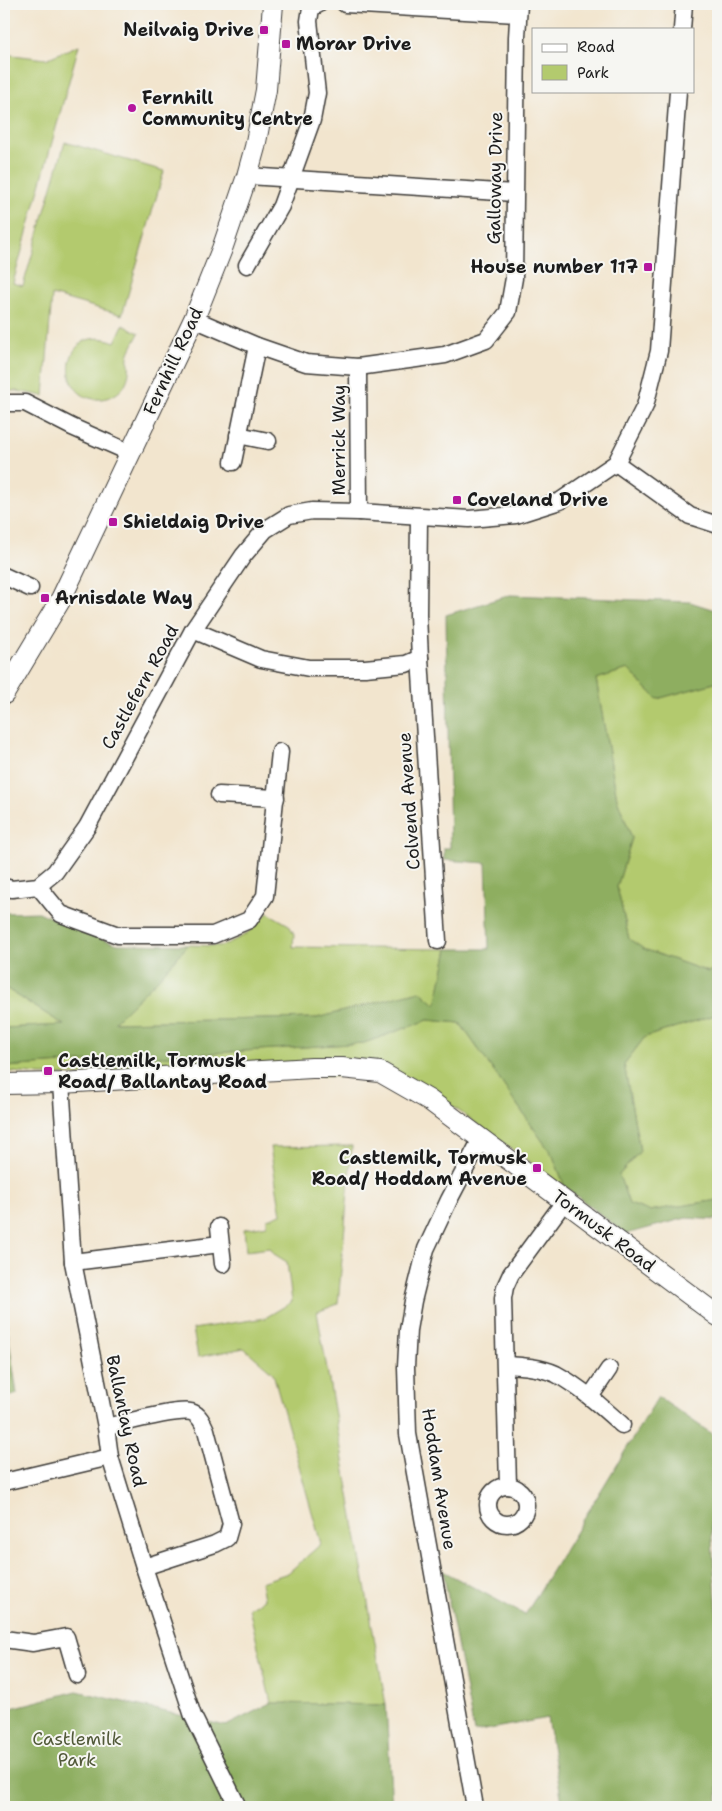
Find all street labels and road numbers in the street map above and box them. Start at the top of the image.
street label: Galloway Drive [482,111,508,245]
street label: Fernhill Road [138,303,208,419]
street label: Merrick Way [327,385,351,495]
street label: Castlefern Road [96,620,184,754]
street label: Colvend Avenue [392,731,426,871]
street label: Tormusk Road [547,1184,661,1278]
street label: Ballantay Road [100,1353,152,1489]
street label: Hoddam Avenue [416,1407,462,1551]

